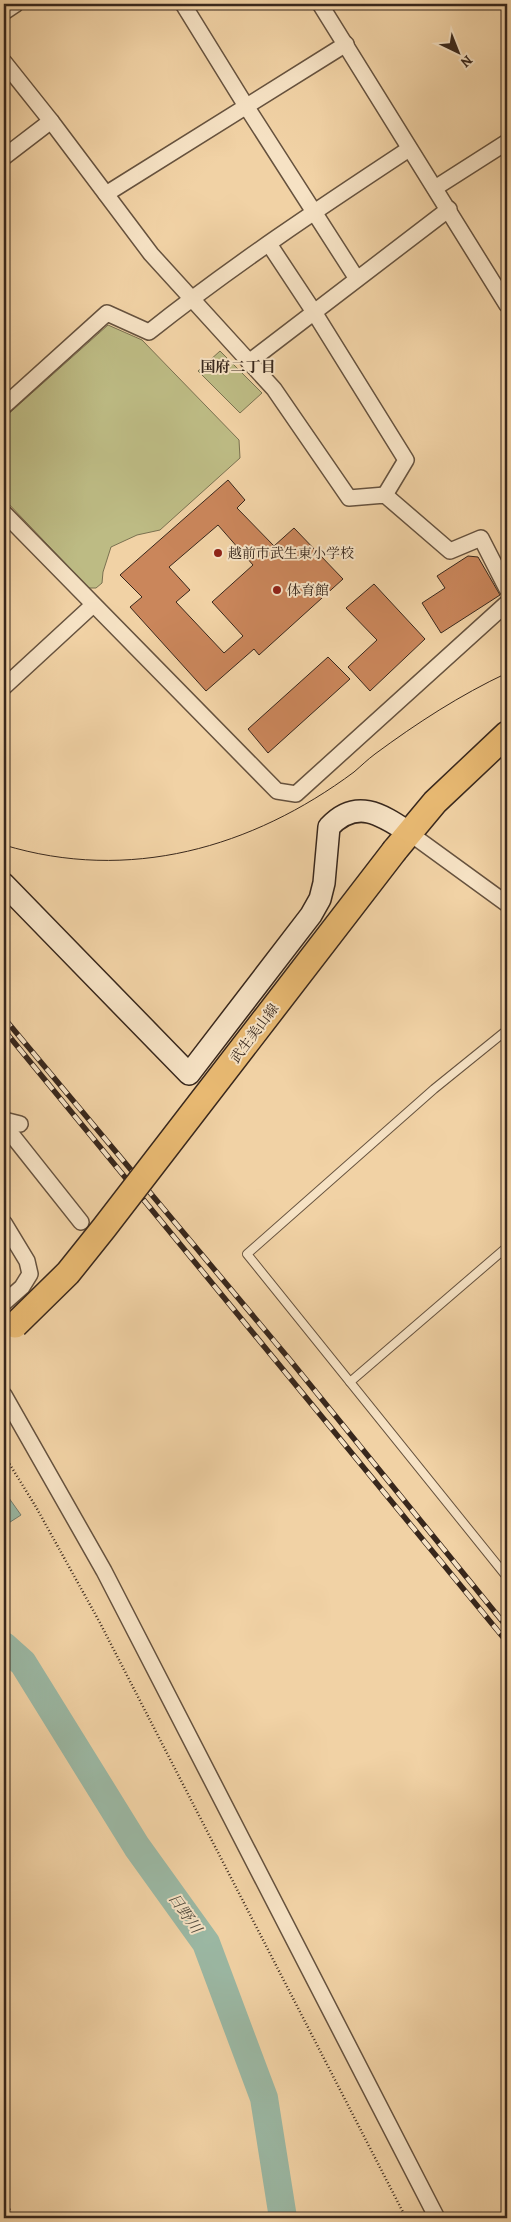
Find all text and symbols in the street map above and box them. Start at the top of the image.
north arrow [434,28,484,78]
text: N [456,51,477,72]
district label: 国府二丁目 [200,357,276,377]
place label: 越前市武生東小学校 [228,544,354,563]
marker: 越前市武生東小学校 [212,547,224,559]
place label: 体育館 [287,581,329,600]
marker: 体育館 [271,584,283,596]
street label: 武生美山線 [226,1000,283,1067]
water label: 日野川 [164,1889,207,1939]

